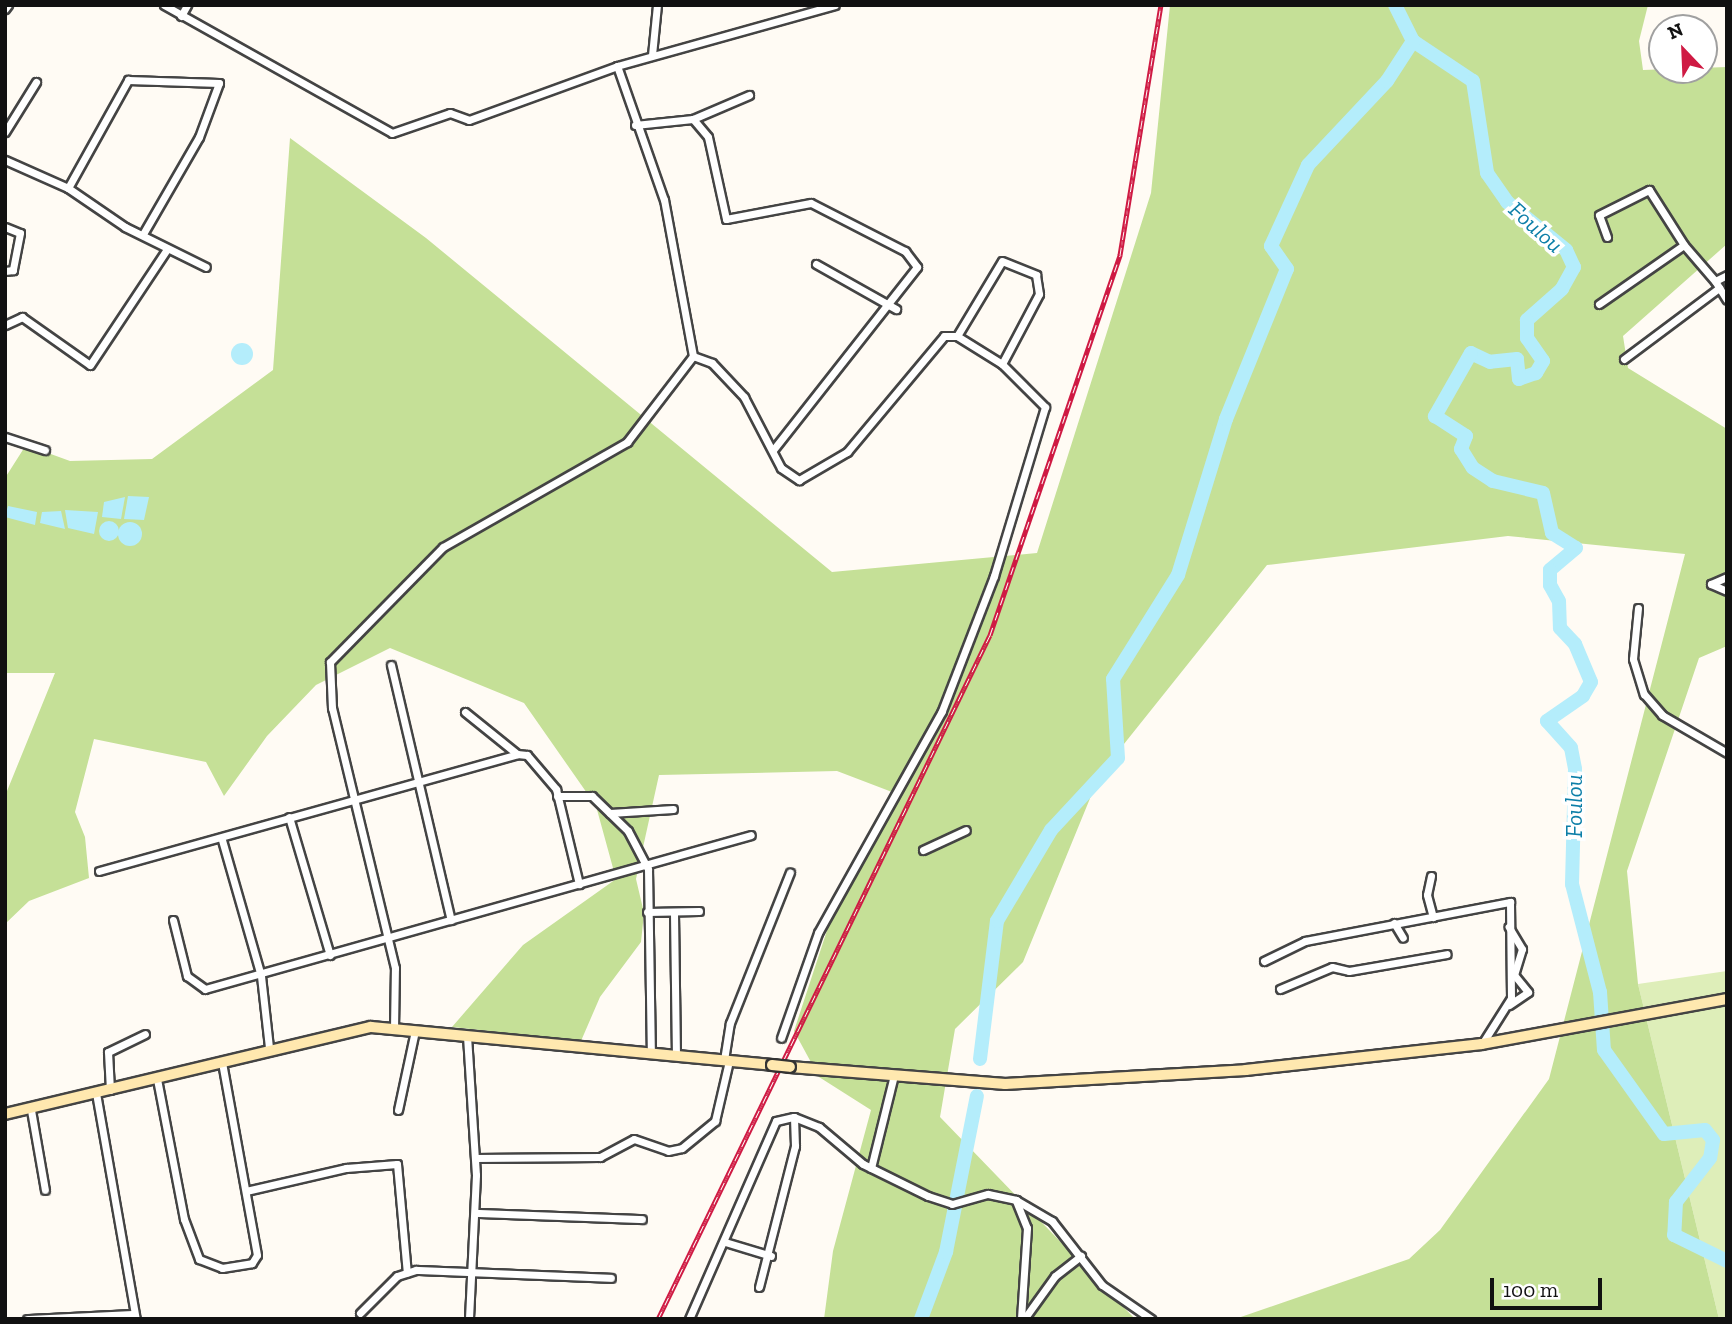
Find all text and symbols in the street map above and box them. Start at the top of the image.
north arrow [1648,14,1718,84]
text: N [1664,18,1687,44]
water label: Foulou [1503,195,1569,259]
water label: Foulou [1560,774,1588,838]
scale bar [1494,1264,1606,1308]
text: 100 m [1503,1277,1558,1302]

